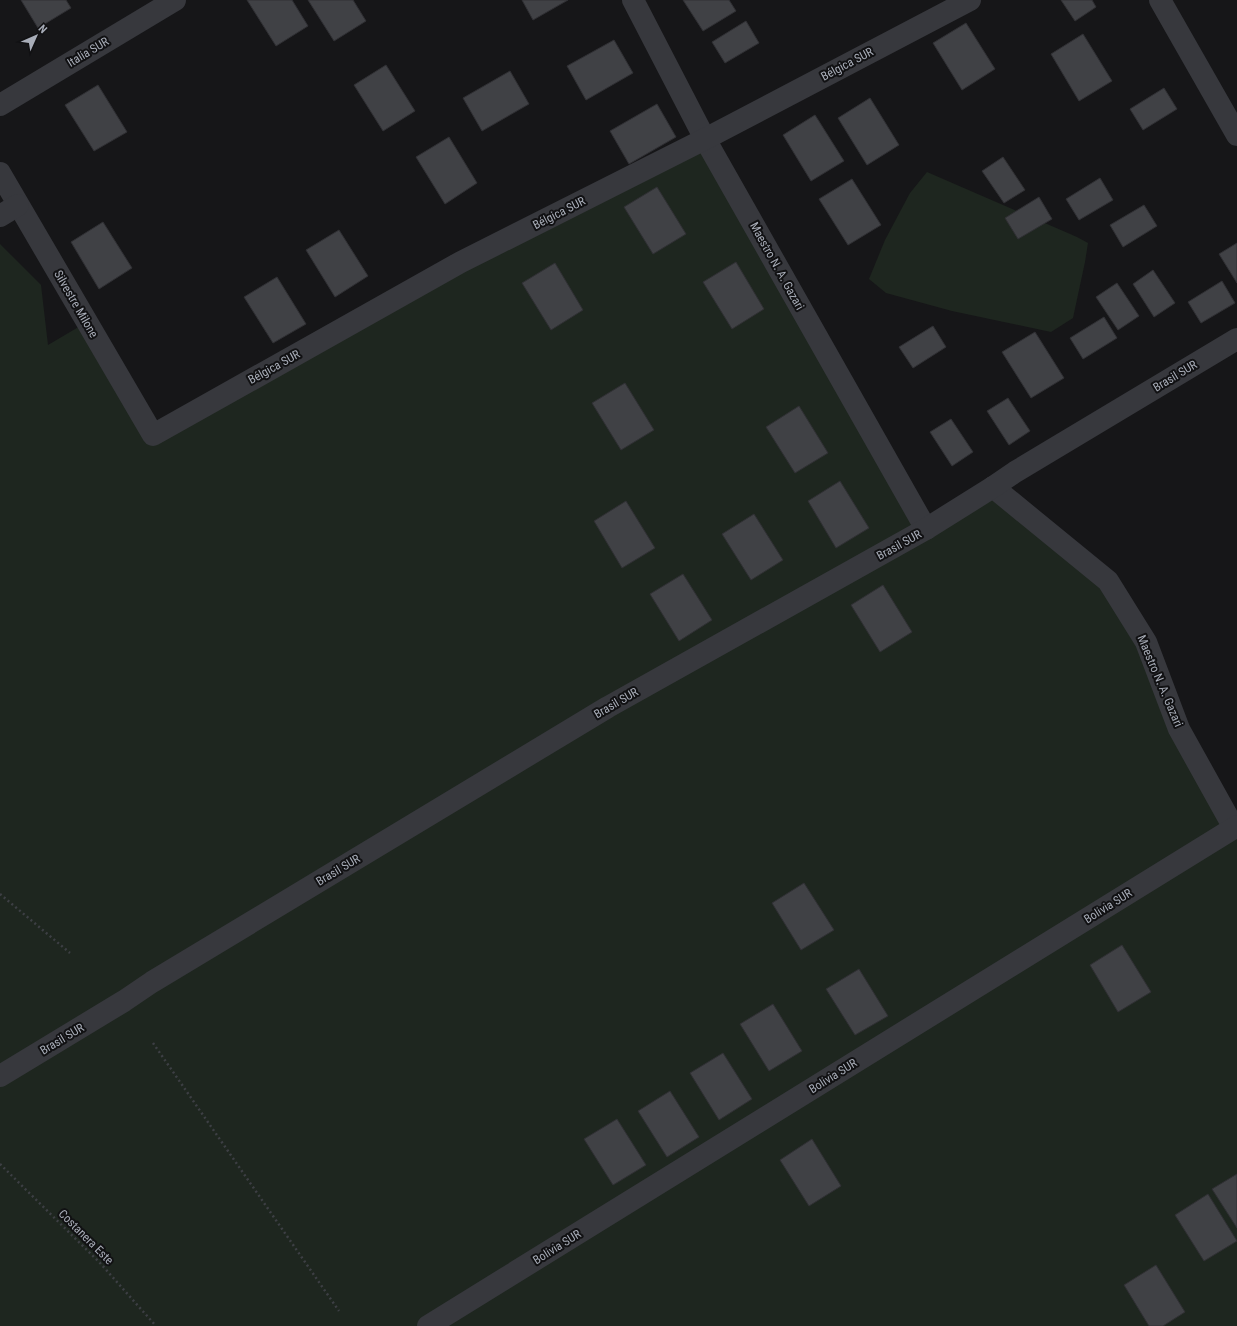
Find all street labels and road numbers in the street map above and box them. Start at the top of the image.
street label: Italia SUR [65,34,112,70]
street label: Bélgica SUR [819,44,876,84]
street label: Bélgica SUR [530,194,588,232]
street label: Maestro N. A. Gazari [747,220,807,312]
street label: Silvestre Milone [51,268,101,340]
street label: Bélgica SUR [246,347,303,387]
street label: Brasil SUR [1150,357,1200,395]
street label: Brasil SUR [874,527,924,563]
street label: Maestro N. A. Gazari [1134,633,1186,729]
street label: Brasil SUR [591,684,641,721]
street label: Brasil SUR [313,851,363,889]
street label: Bolivia SUR [1081,885,1135,926]
street label: Brasil SUR [37,1020,87,1058]
street label: Bolivia SUR [806,1055,860,1096]
street label: Costanera Este [56,1207,117,1268]
street label: Bolivia SUR [530,1226,584,1267]

